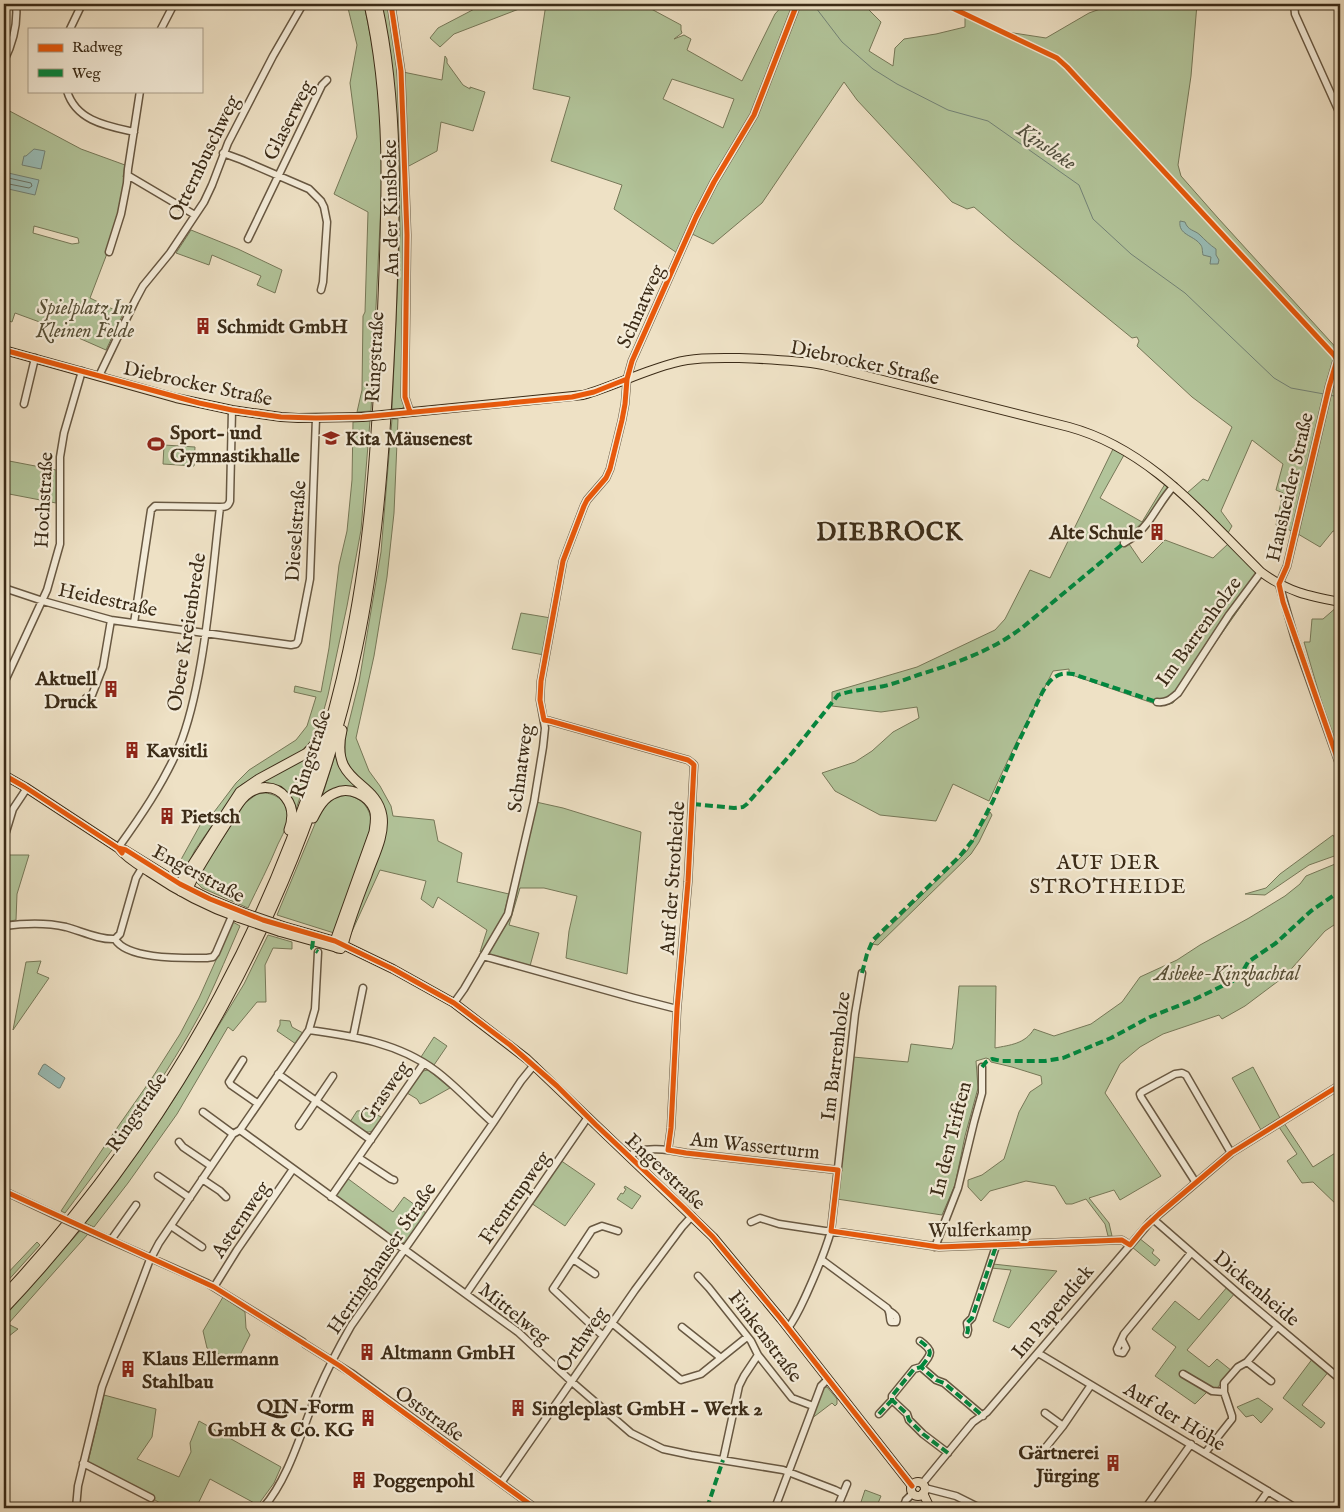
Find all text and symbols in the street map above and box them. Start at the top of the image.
legend [28,28,202,92]
text: Radweg [72,38,123,57]
text: Weg [72,64,101,83]
street label: Glaserweg [259,75,321,165]
street label: Otternbuschweg [163,90,246,226]
water label: Kinsbeke [1010,117,1081,177]
street label: An der Kinsbeke [378,139,405,278]
street label: Schnatweg [612,260,671,352]
park label: Spielplatz Im Kleinen Felde [35,296,134,344]
street label: Ringstraße [361,311,390,403]
place label: Schmidt GmbH [217,315,348,340]
building icon: Schmidt GmbH [193,316,213,336]
street label: Diebrocker Straße [788,335,942,391]
street label: Diebrocker Straße [121,356,275,412]
street label: Hausheider Straße [1261,410,1320,564]
place label: Sport- und Gymnastikhalle [170,421,301,469]
place label: Kita Mäusenest [345,427,473,452]
school or university icon: Kita Mäusenest [321,428,341,448]
sports icon: Sport- und Gymnastikhalle [146,434,166,454]
street label: Hochstraße [29,451,59,549]
street label: Dieselstraße [280,480,313,583]
district label: DIEBROCK [816,517,964,549]
place label: Alte Schule [1048,521,1144,546]
building icon: Alte Schule [1147,522,1167,542]
street label: Obere Kreienbrede [163,551,212,713]
street label: Im Barrenholze [1151,572,1248,692]
street label: Heidestraße [56,578,159,623]
place label: Aktuell Druck [34,667,98,715]
building icon: Aktuell Druck [101,679,121,699]
street label: Ringstraße [285,707,337,802]
street label: Schnatweg [503,721,540,814]
place label: Kavsitli [146,739,208,764]
building icon: Kavsitli [122,740,142,760]
street label: Auf der Strotheide [656,800,691,957]
place label: Pietsch [181,805,240,830]
building icon: Pietsch [157,806,177,826]
street label: Engerstraße [148,840,249,909]
district label: AUF DER STROTHEIDE [1029,850,1187,901]
park label: Asbeke-Kinzbachtal [1153,962,1302,987]
street label: Im Barrenholze [816,990,857,1122]
street label: Grasweg [354,1055,417,1130]
street label: Ringstraße [101,1068,173,1158]
street label: In den Triften [925,1079,978,1200]
street label: Am Wasserturm [688,1127,821,1166]
street label: Engerstraße [619,1128,711,1216]
street label: Frentrupweg [474,1146,557,1249]
street label: Asternweg [206,1176,277,1264]
street label: Herringhauser Straße [322,1178,442,1340]
street label: Wulferkamp [928,1217,1032,1244]
street label: Dickenheide [1208,1246,1304,1333]
street label: Im Papendiek [1007,1260,1100,1364]
street label: Mittelweg [473,1278,556,1351]
street label: Finkenstraße [722,1286,807,1388]
street label: Orthweg [551,1301,614,1377]
place label: Altmann GmbH [380,1341,515,1366]
building icon: Altmann GmbH [357,1342,377,1362]
place label: Klaus Ellermann Stahlbau [142,1347,279,1395]
building icon: Klaus Ellermann Stahlbau [118,1359,138,1379]
street label: Auf der Höhe [1118,1377,1230,1457]
street label: Oststraße [389,1381,469,1448]
place label: QIN-Form GmbH & Co. KG [208,1395,355,1443]
place label: Singleplast GmbH - Werk 2 [532,1397,763,1422]
building icon: Singleplast GmbH - Werk 2 [508,1398,528,1418]
building icon: QIN-Form GmbH & Co. KG [358,1408,378,1428]
place label: Gärtnerei Jürging [1019,1441,1100,1489]
building icon: Gärtnerei Jürging [1103,1453,1123,1473]
place label: Poggenpohl [373,1469,475,1494]
building icon: Poggenpohl [349,1470,369,1490]

